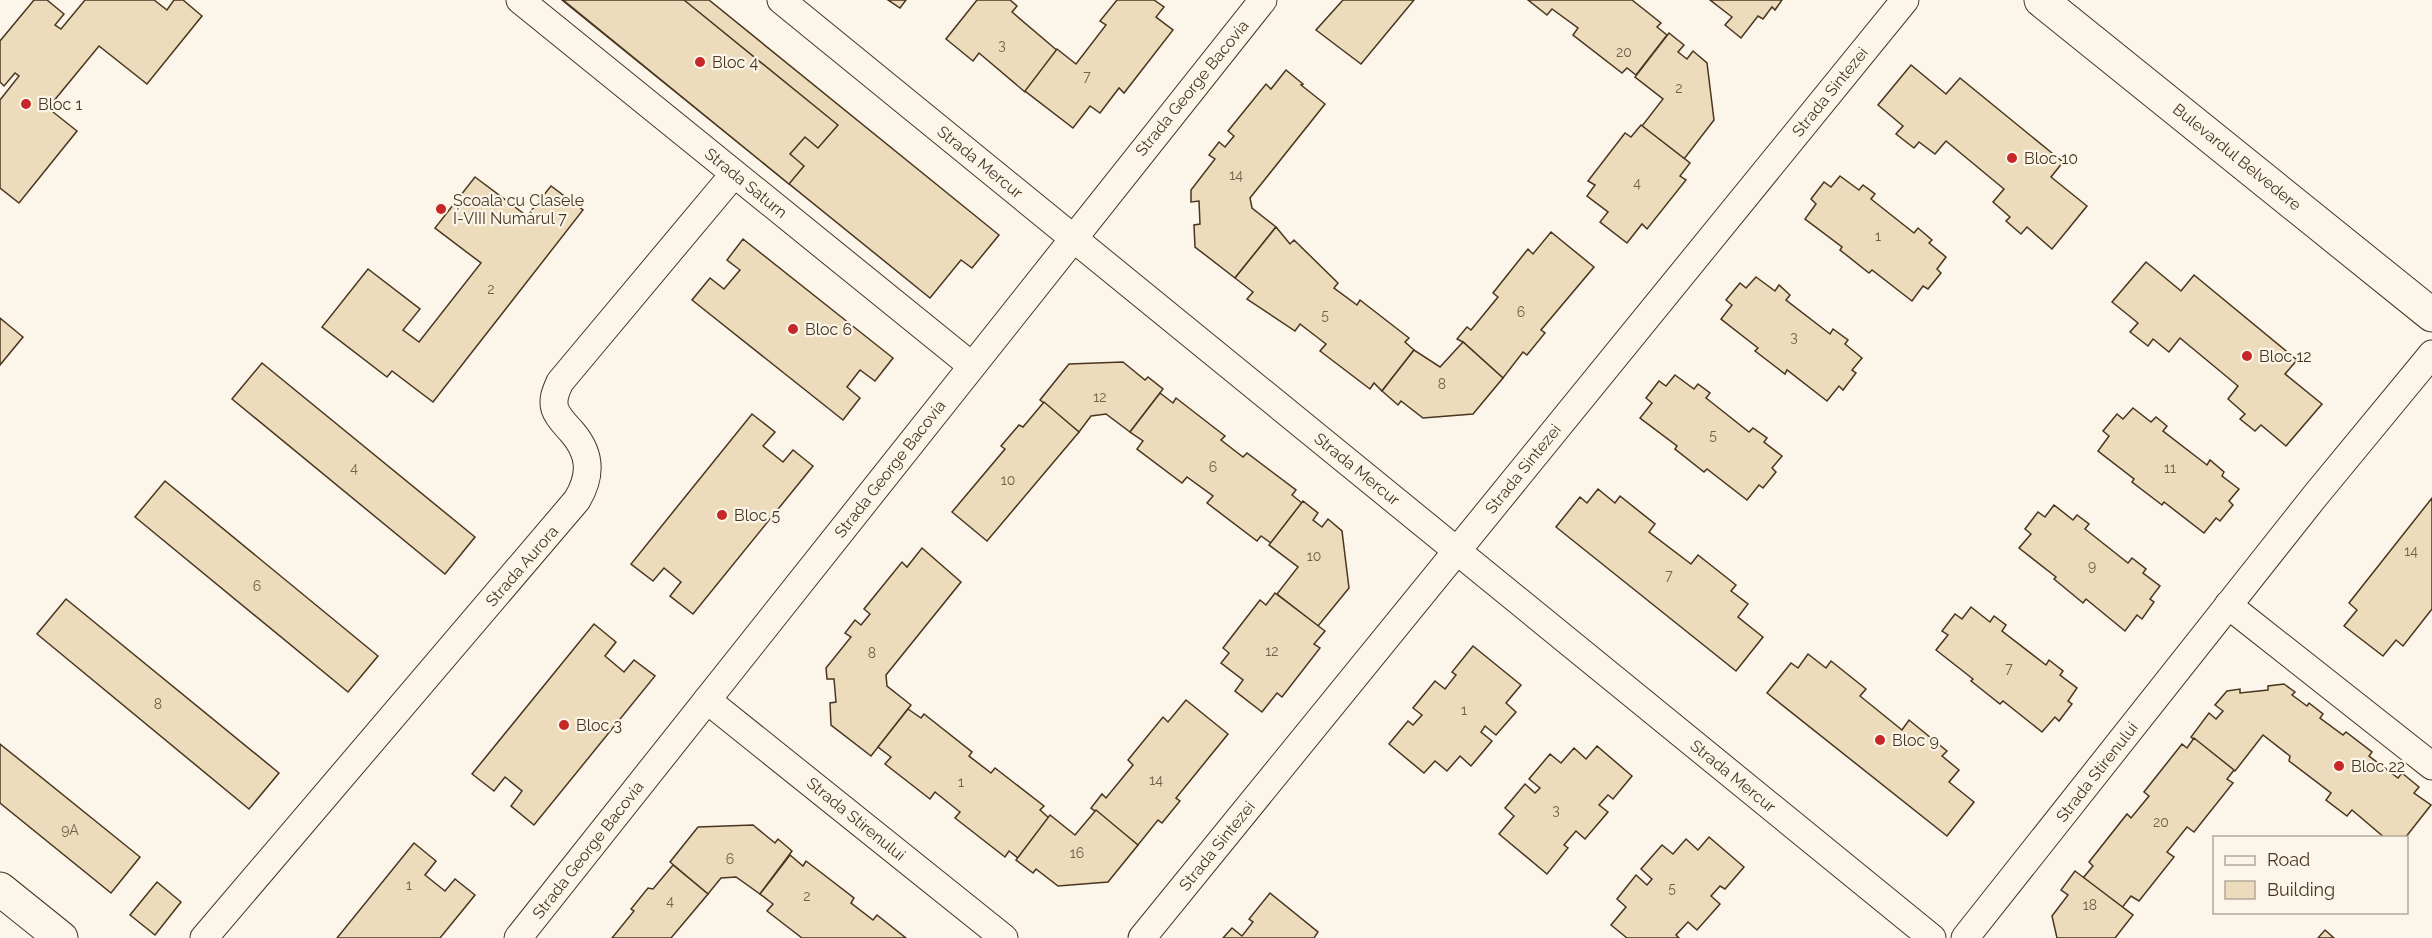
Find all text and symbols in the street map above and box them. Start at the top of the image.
street label: Strada George Bacovia [1131,16,1253,160]
house number: 3 [998,37,1006,53]
street label: Strada Sintezei [1788,43,1872,141]
house number: 20 [1616,44,1632,60]
place label: Bloc 4 [712,53,758,72]
marker: Bloc 4 [693,55,707,69]
house number: 7 [1083,68,1091,84]
house number: 2 [1675,80,1683,96]
place label: Bloc 1 [38,95,82,114]
marker: Bloc 1 [19,97,33,111]
street label: Bulevardul Belvedere [2169,99,2305,215]
street label: Strada Mercur [933,122,1027,203]
street label: Strada Saturn [701,144,791,222]
place label: Bloc 10 [2024,149,2078,168]
marker: Bloc 10 [2005,151,2019,165]
house number: 14 [1229,167,1243,183]
house number: 4 [1633,175,1641,191]
place label: Școala cu Clasele I-VIII Numărul 7 [453,191,584,228]
marker: Școala cu Clasele I-VIII Numărul 7 [434,202,448,216]
house number: 1 [1875,228,1881,244]
house number: 2 [487,281,495,297]
house number: 6 [1517,304,1525,320]
house number: 5 [1321,307,1329,323]
place label: Bloc 6 [805,320,852,339]
marker: Bloc 6 [786,322,800,336]
house number: 3 [1790,329,1798,345]
place label: Bloc 12 [2259,347,2312,366]
marker: Bloc 12 [2240,349,2254,363]
house number: 8 [1438,376,1446,392]
house number: 12 [1093,389,1107,405]
street label: Strada George Bacovia [830,397,950,541]
street label: Strada Sintezei [1481,420,1565,518]
house number: 5 [1709,427,1717,443]
street label: Strada Mercur [1310,429,1404,510]
house number: 6 [1209,459,1217,475]
house number: 4 [350,460,358,476]
house number: 11 [2164,460,2176,476]
house number: 10 [1001,472,1015,488]
place label: Bloc 5 [734,506,780,525]
marker: Bloc 5 [715,508,729,522]
street label: Strada Aurora [482,522,562,610]
house number: 14 [2404,543,2418,559]
house number: 10 [1307,548,1321,564]
house number: 9 [2088,558,2096,574]
house number: 7 [1665,567,1673,583]
house number: 6 [253,578,261,594]
house number: 12 [1265,643,1279,659]
house number: 8 [868,645,876,661]
house number: 7 [2005,660,2013,676]
house number: 8 [154,696,162,712]
house number: 1 [1461,702,1467,718]
place label: Bloc 3 [576,716,622,735]
marker: Bloc 3 [557,718,571,732]
street label: Strada Stirenului [2052,718,2142,826]
place label: Bloc 9 [1892,731,1939,750]
marker: Bloc 9 [1873,733,1887,747]
street label: Strada Mercur [1686,736,1780,817]
place label: Bloc 22 [2351,757,2405,776]
marker: Bloc 22 [2332,759,2346,773]
house number: 14 [1149,772,1163,788]
street label: Strada Stirenului [803,773,909,865]
house number: 1 [958,774,964,790]
street label: Strada George Bacovia [528,778,648,922]
street label: Strada Sintezei [1175,797,1259,895]
house number: 3 [1552,802,1560,818]
house number: 20 [2153,814,2169,830]
house number: 9A [61,822,79,838]
legend [2213,836,2408,914]
house number: 16 [1070,845,1084,861]
text: Road [2267,849,2310,870]
house number: 6 [726,851,734,867]
house number: 1 [406,877,412,893]
text: Building [2267,879,2335,900]
house number: 5 [1668,880,1676,896]
house number: 2 [803,888,811,904]
house number: 4 [666,893,674,909]
house number: 18 [2083,897,2097,913]

